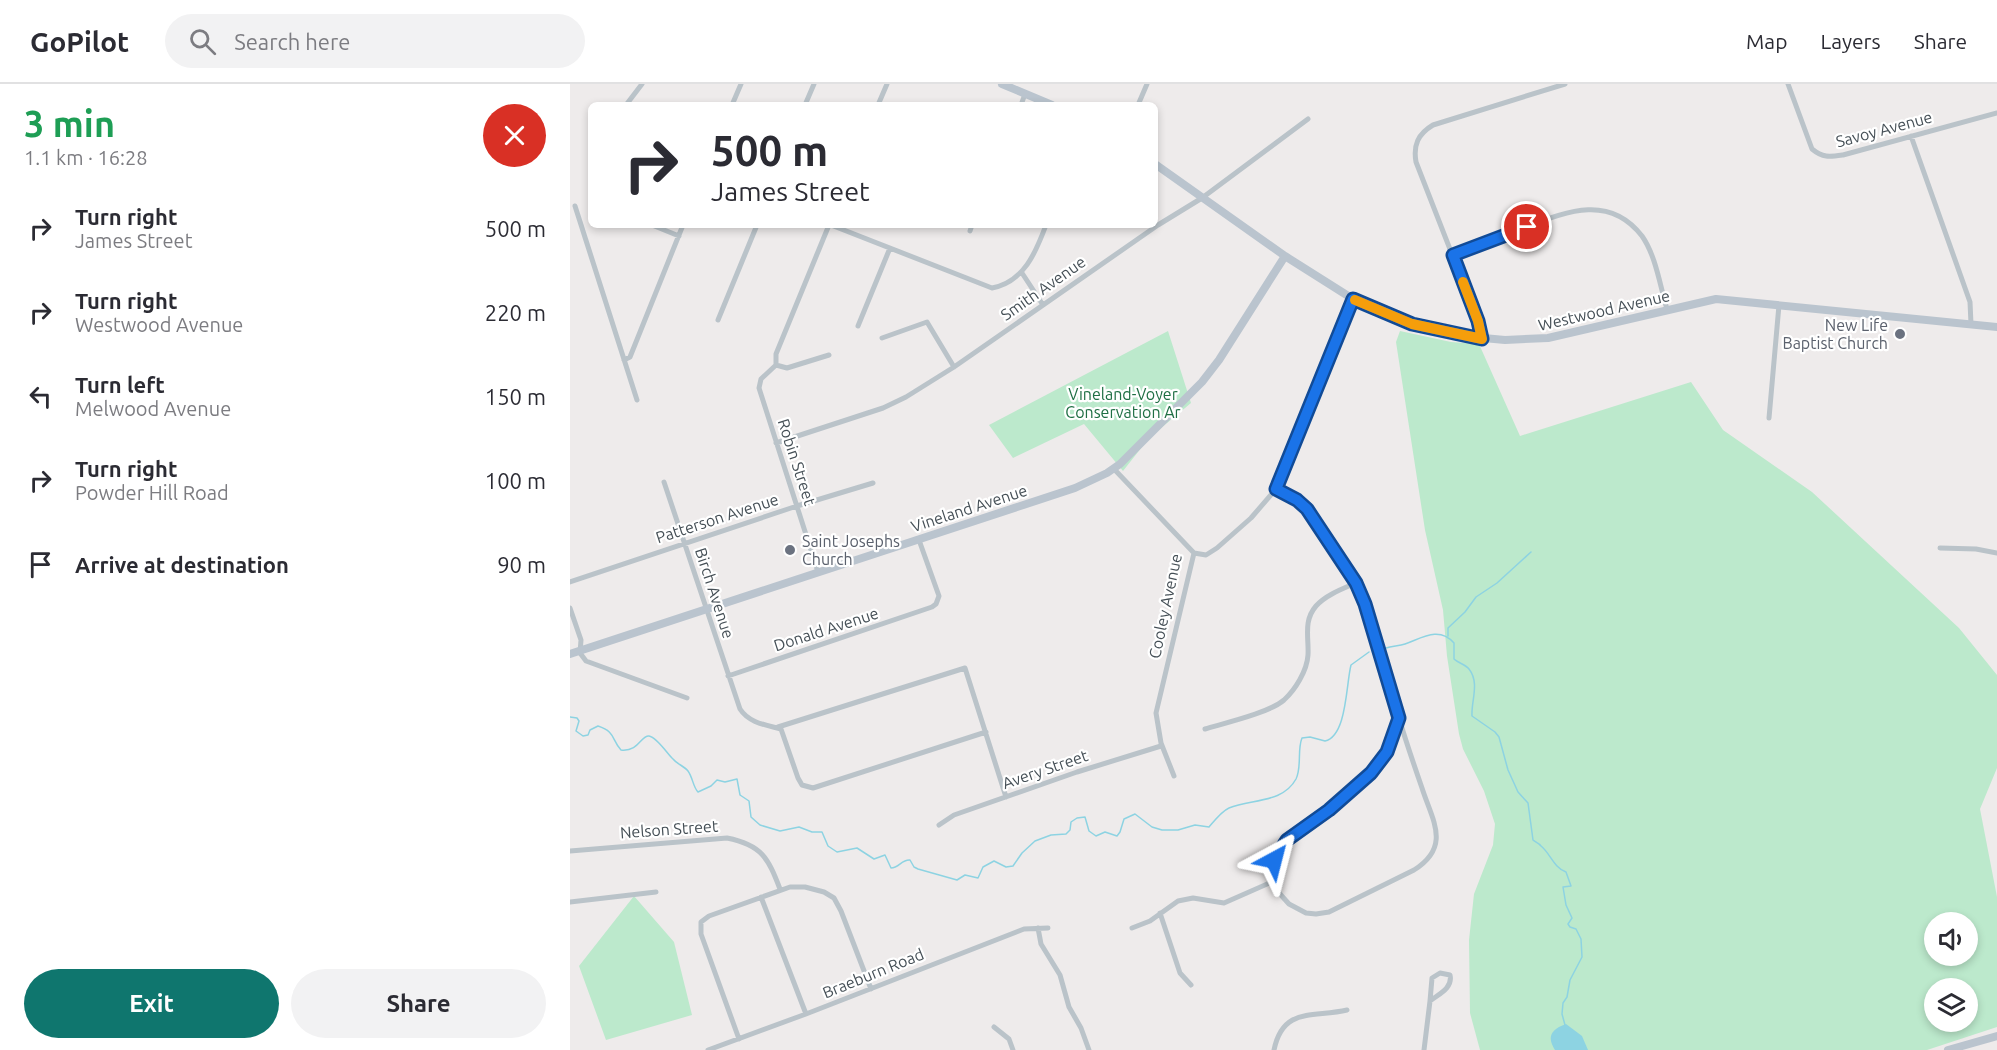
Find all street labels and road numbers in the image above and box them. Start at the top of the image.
street label: Savoy Avenue [1834,107,1934,151]
street label: Smith Avenue [997,252,1089,324]
street label: Westwood Avenue [1536,286,1672,334]
street label: Robin Street [775,416,820,508]
street label: Vineland Avenue [909,481,1029,535]
street label: Patterson Avenue [653,490,781,546]
street label: Birch Avenue [692,545,738,641]
street label: Cooley Avenue [1145,552,1185,660]
street label: Donald Avenue [771,604,881,654]
street label: Avery Street [1000,746,1091,792]
street label: Nelson Street [619,817,719,841]
street label: Braeburn Road [820,945,926,1001]

